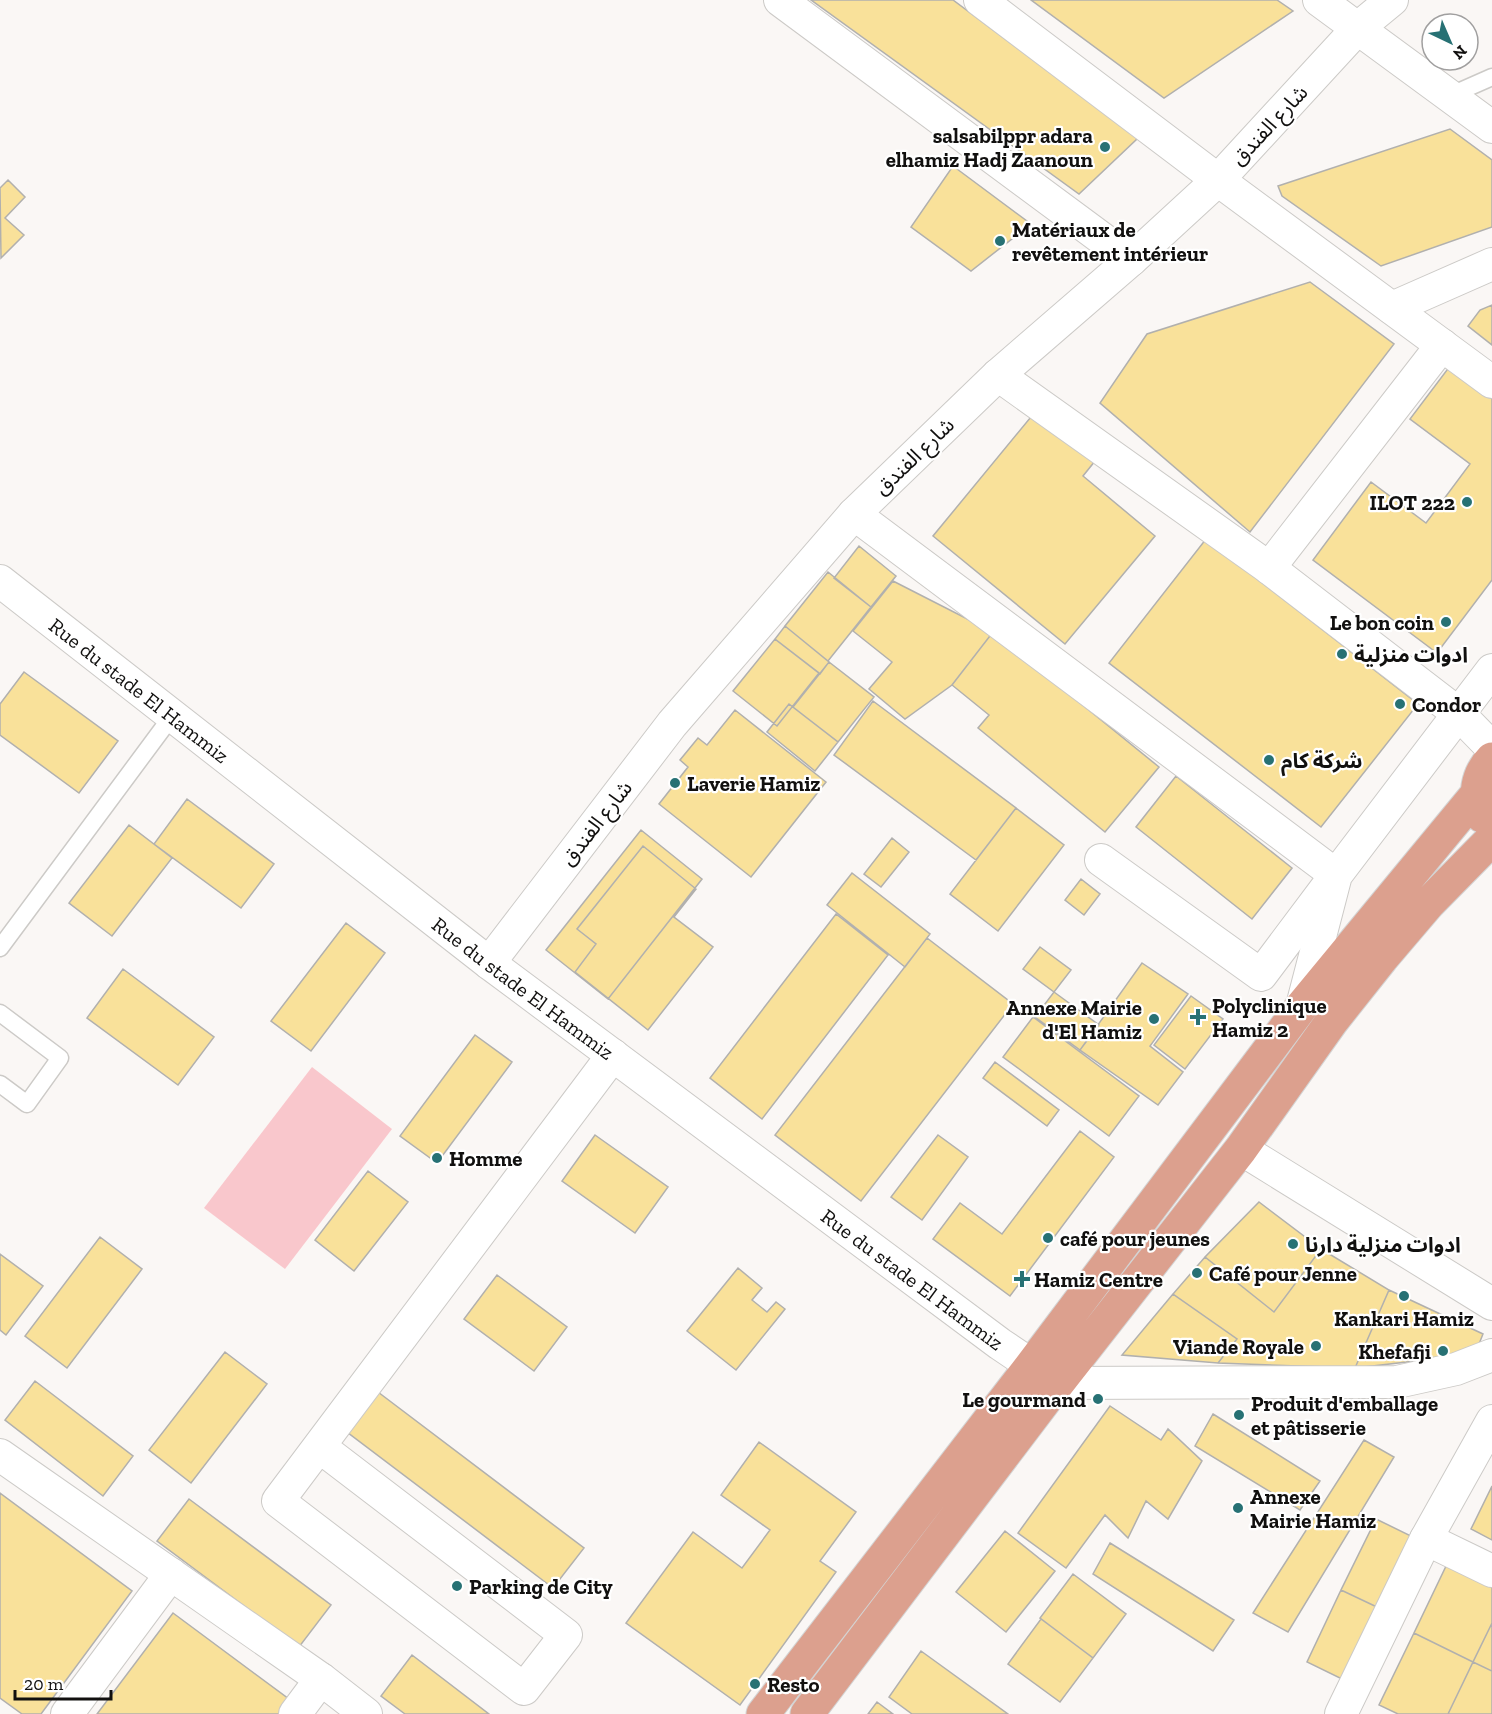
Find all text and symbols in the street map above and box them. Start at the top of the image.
north arrow [1420,12,1480,72]
text: N [1449,41,1471,63]
street label: شارع الفندق [1225,79,1315,173]
place label: salsabilppr adara elhamiz Hadj Zaanoun [886,123,1094,172]
marker: salsabilppr adara elhamiz Hadj Zaanoun [1098,140,1112,154]
place label: Matériaux de revêtement intérieur [1012,217,1208,266]
marker: Matériaux de revêtement intérieur [993,234,1007,248]
street label: شارع الفندق [869,412,961,502]
place label: ILOT 222 [1370,490,1455,515]
marker: ILOT 222 [1460,495,1474,509]
place label: Le bon coin [1330,610,1435,635]
street label: Rue du stade El Hammiz [45,612,235,768]
marker: Le bon coin [1439,615,1453,629]
place label: ادوات منزلية [1354,642,1468,667]
marker: ادوات منزلية [1335,647,1349,661]
place label: Condor [1412,692,1481,717]
marker: Condor [1393,697,1407,711]
place label: شركة كام [1281,748,1362,777]
marker: شركة كام [1262,753,1276,767]
place label: Laverie Hamiz [687,771,821,796]
street label: شارع الفندق [555,775,639,872]
marker: Laverie Hamiz [668,776,682,790]
street label: Rue du stade El Hammiz [428,911,619,1065]
place label: Polyclinique Hamiz 2 [1212,993,1327,1042]
place label: Annexe Mairie d'El Hamiz [1006,995,1142,1044]
marker: Polyclinique Hamiz 2 [1189,1008,1207,1026]
marker: Annexe Mairie d'El Hamiz [1147,1012,1161,1026]
place label: Homme [449,1146,523,1171]
marker: Homme [430,1151,444,1165]
street label: Rue du stade El Hammiz [817,1203,1009,1355]
place label: café pour jeunes [1060,1226,1210,1251]
marker: café pour jeunes [1041,1231,1055,1245]
place label: ادوات منزلية دارنا [1305,1232,1461,1257]
marker: ادوات منزلية دارنا [1286,1237,1300,1251]
place label: Café pour Jenne [1209,1261,1357,1286]
marker: Café pour Jenne [1190,1266,1204,1280]
place label: Hamiz Centre [1034,1267,1163,1292]
marker: Hamiz Centre [1015,1272,1029,1286]
marker: Kankari Hamiz [1397,1289,1411,1303]
place label: Kankari Hamiz [1334,1306,1474,1331]
place label: Viande Royale [1173,1334,1304,1359]
marker: Viande Royale [1309,1339,1323,1353]
place label: Khefafji [1358,1339,1431,1364]
marker: Khefafji [1436,1344,1450,1358]
place label: Le gourmand [962,1387,1086,1412]
place label: Produit d'emballage et pâtisserie [1251,1391,1438,1440]
marker: Le gourmand [1091,1392,1105,1406]
marker: Produit d'emballage et pâtisserie [1232,1408,1246,1422]
place label: Annexe Mairie Hamiz [1250,1484,1376,1533]
marker: Annexe Mairie Hamiz [1231,1501,1245,1515]
place label: Parking de City [469,1574,613,1599]
marker: Parking de City [450,1579,464,1593]
scale bar [15,1663,111,1701]
place label: Resto [767,1672,819,1697]
text: 20 m [24,1673,64,1695]
marker: Resto [748,1677,762,1691]

